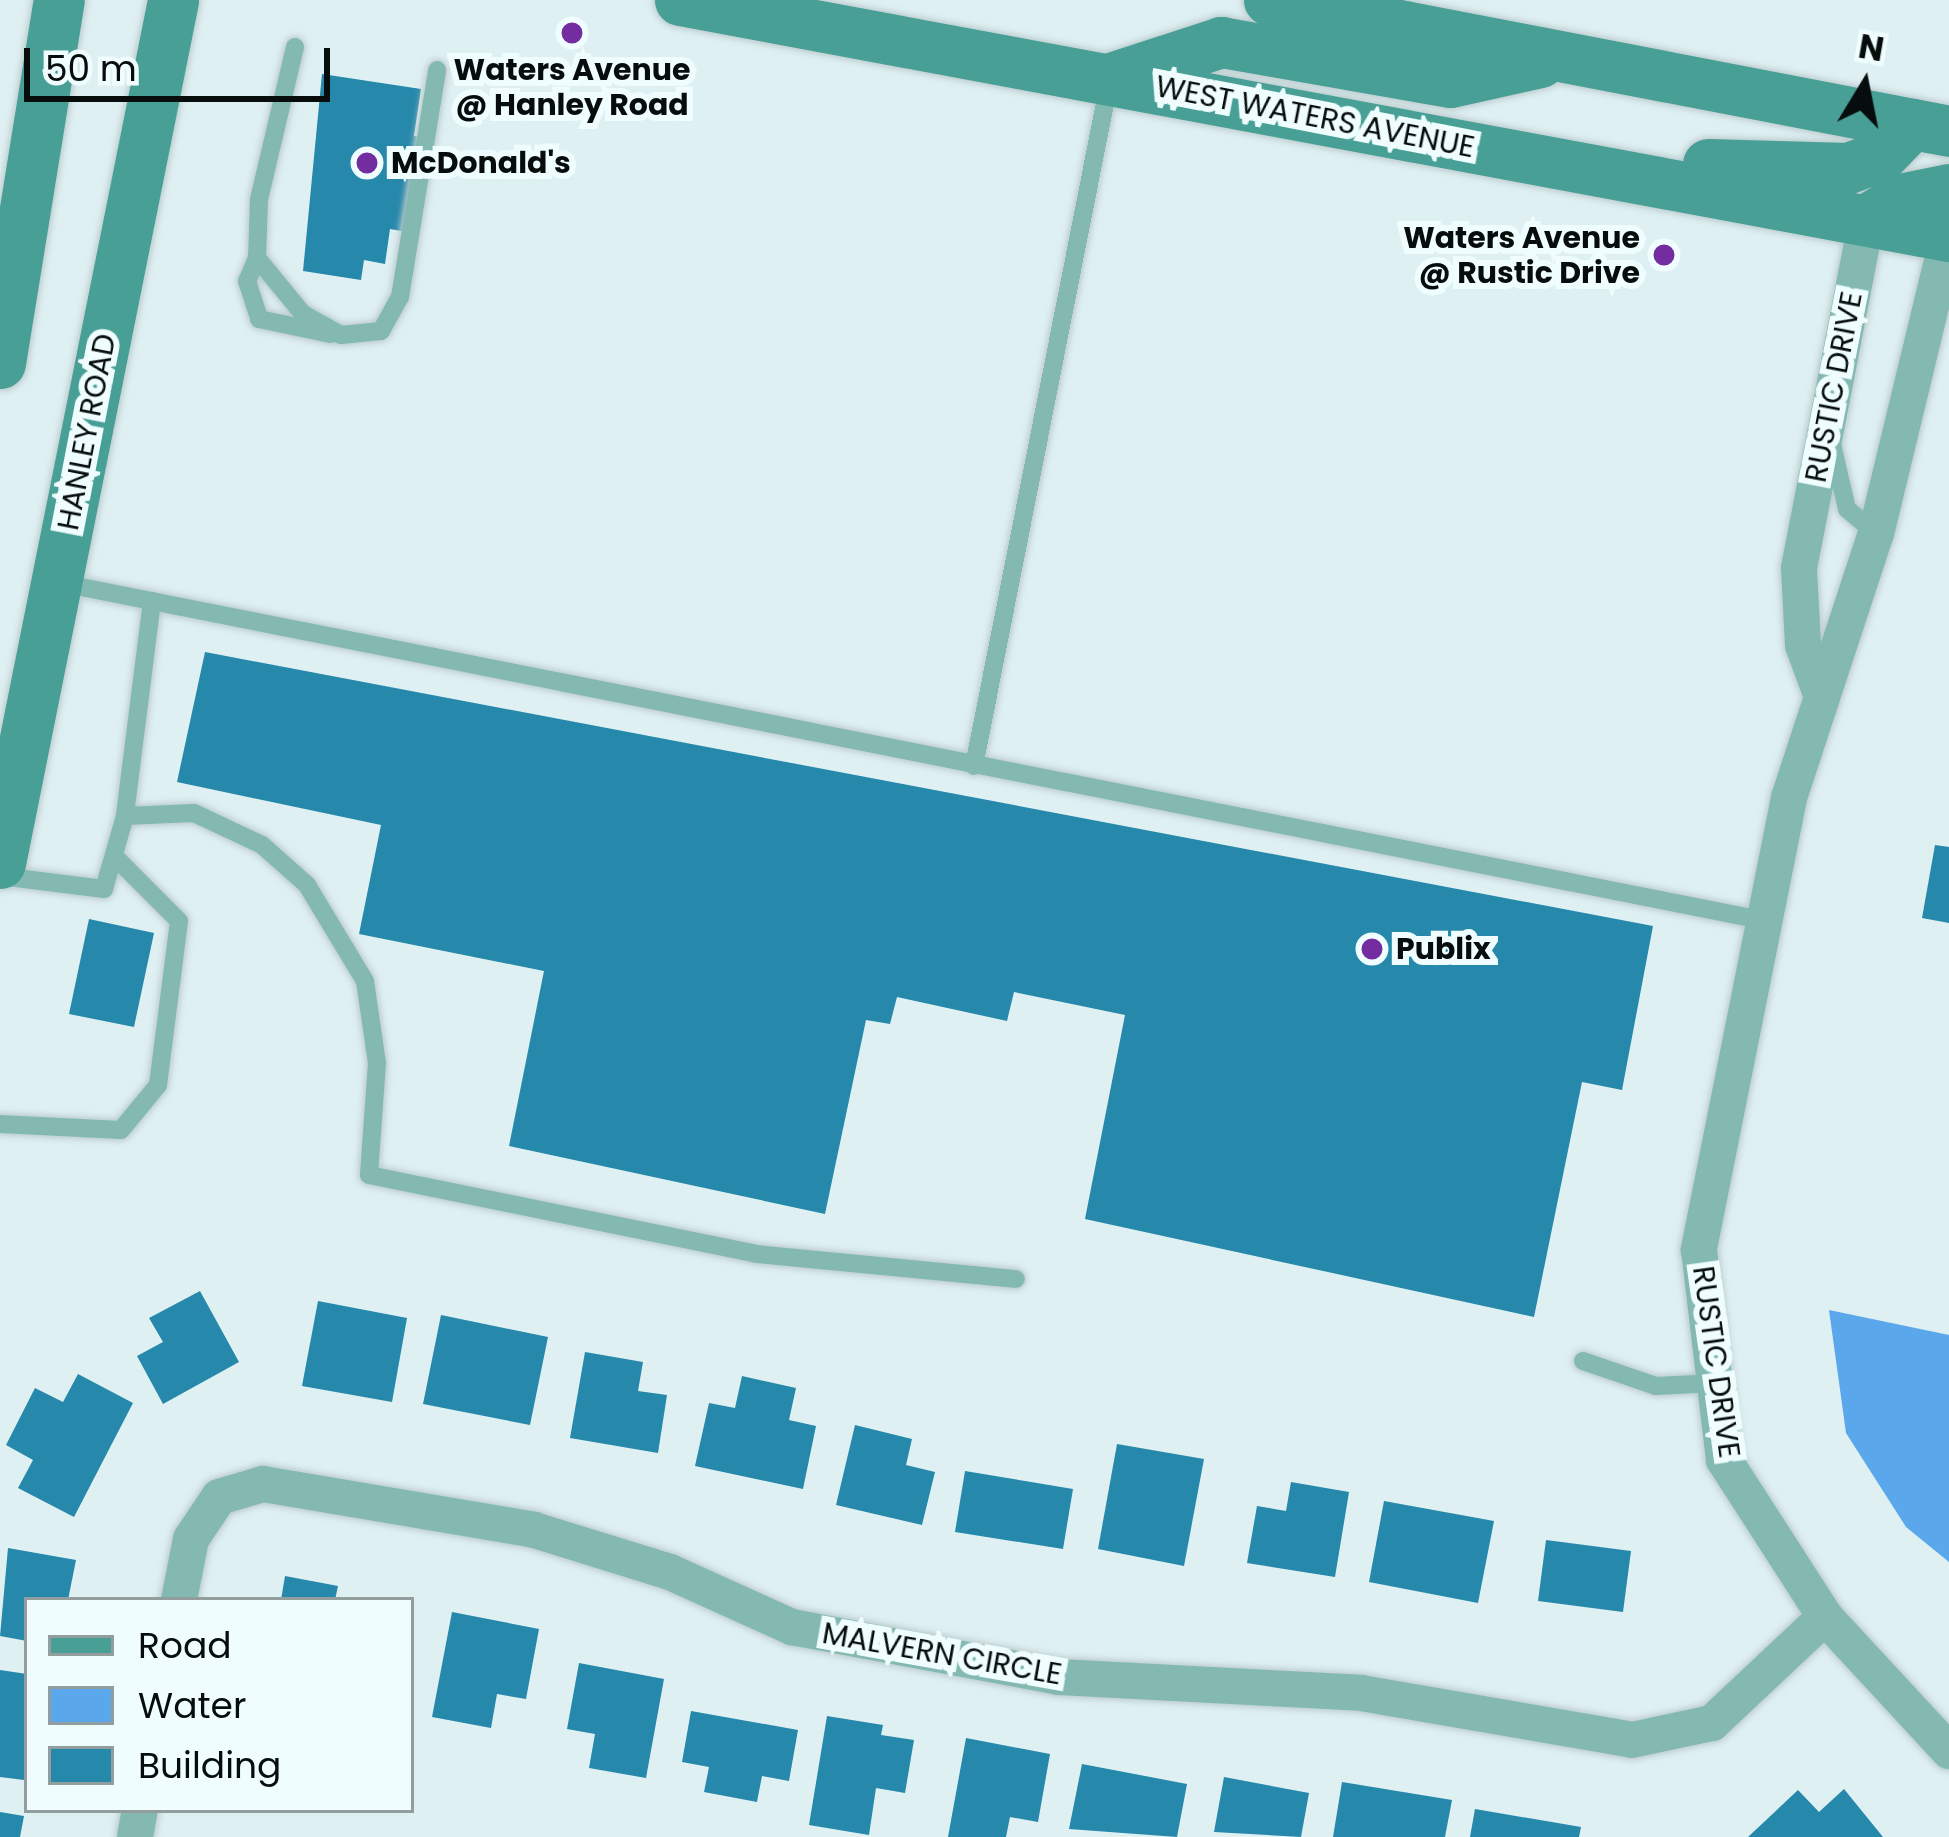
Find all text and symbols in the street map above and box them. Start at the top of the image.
marker: Waters Avenue @ Hanley Road [559,20,585,46]
text: N [1855,23,1888,73]
scale bar [30,24,336,98]
north arrow [1805,24,1925,144]
text: 50 m [45,43,137,94]
place label: Waters Avenue @ Hanley Road [454,52,690,122]
street label: WEST WATERS AVENUE [1152,68,1478,166]
place label: McDonald's [391,145,571,181]
marker: McDonald's [354,150,380,176]
place label: Waters Avenue @ Rustic Drive [1403,220,1640,290]
marker: Waters Avenue @ Rustic Drive [1651,242,1677,268]
street label: RUSTIC DRIVE [1798,289,1870,485]
street label: HANLEY ROAD [50,331,124,533]
place label: Publix [1396,931,1491,967]
marker: Publix [1359,936,1385,962]
street label: RUSTIC DRIVE [1685,1264,1747,1460]
legend [24,1597,414,1813]
street label: MALVERN CIRCLE [820,1615,1064,1693]
text: Road [138,1620,232,1671]
text: Water [138,1680,246,1731]
text: Building [138,1740,281,1791]

